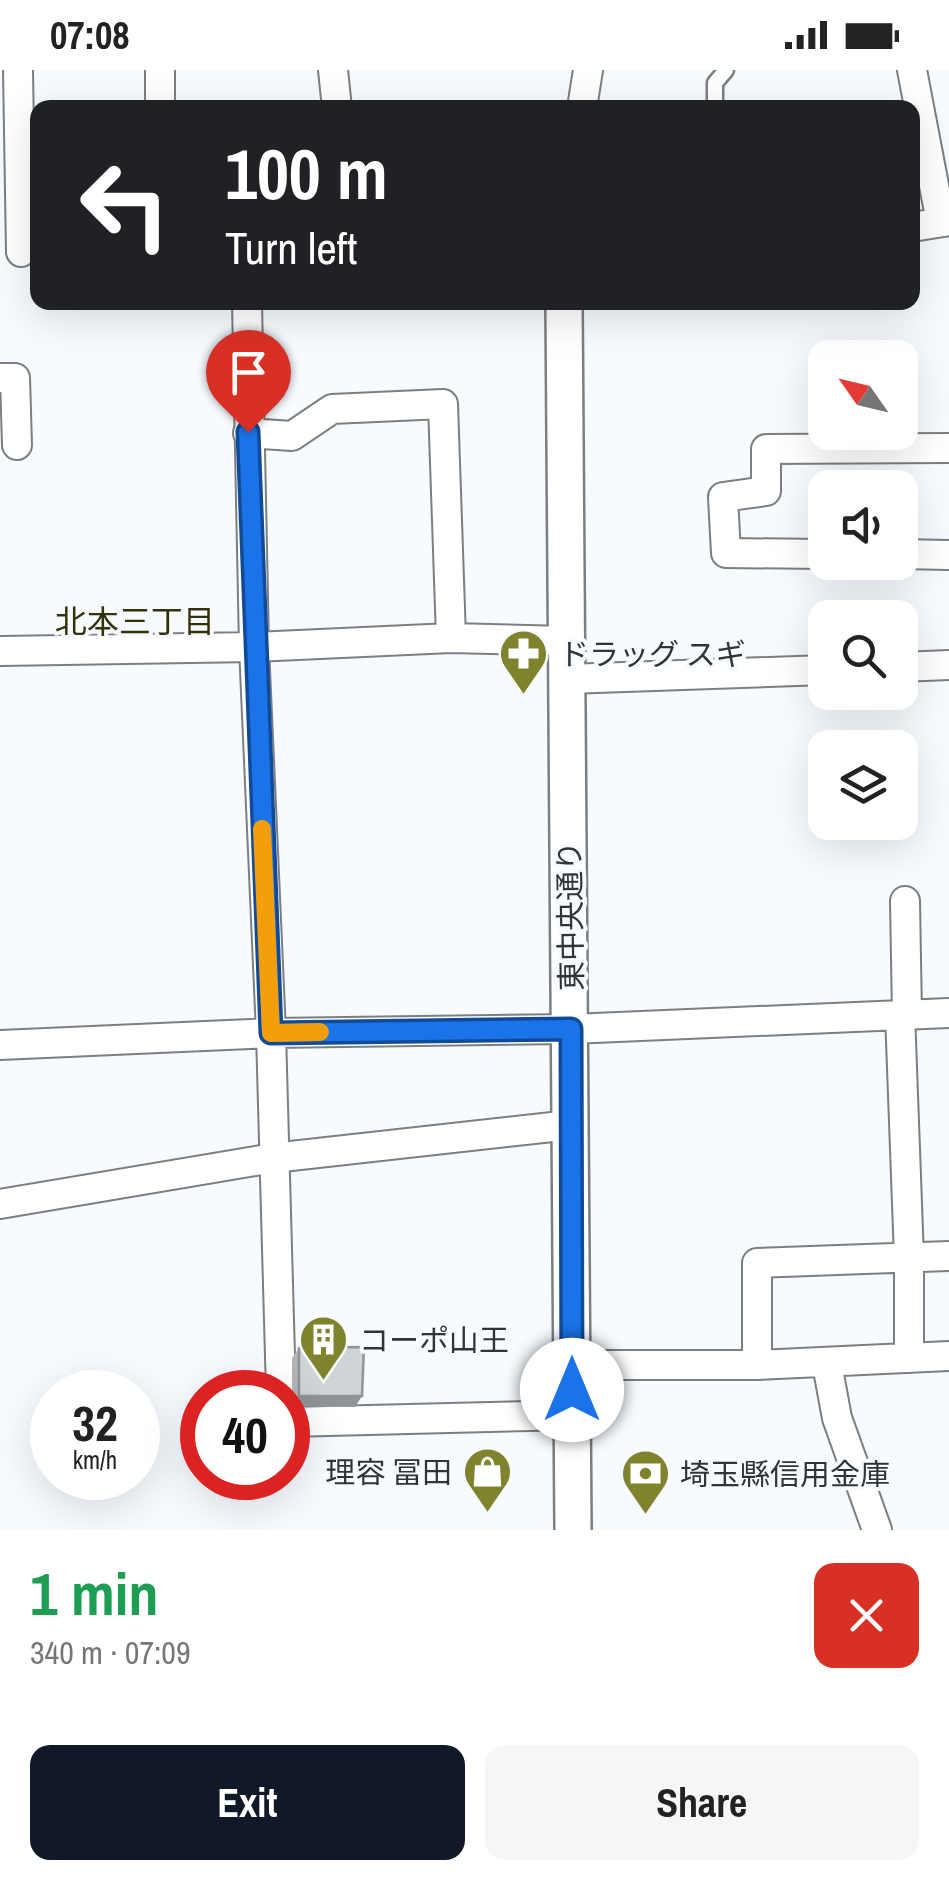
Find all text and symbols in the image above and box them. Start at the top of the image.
text: 07:08 [50,10,130,61]
text: 100 m [225,127,388,221]
icon: left [60,140,190,270]
text: Turn left [225,217,357,278]
pin [206,330,291,433]
north arrow [808,340,918,450]
map controls [808,340,918,840]
icon: arrive [221,345,276,400]
button: sound [808,470,918,580]
district label: 北本三丁目 [55,600,215,643]
button: search [808,600,918,710]
pharmacy icon: ドラッグ スギ [498,628,550,696]
place label: ドラッグ スギ [559,634,746,674]
button: layers [808,730,918,840]
street label: 東中央通り [549,841,591,991]
building icon: コーポ山王 [298,1314,350,1382]
place label: コーポ山王 [359,1320,509,1360]
position arrow [520,1338,624,1442]
speed limit sign: 40 [180,1370,310,1500]
text: 32 [72,1389,118,1457]
text: km/h [73,1443,117,1477]
shop icon: 理容 冨田 [461,1446,513,1514]
bank icon: 埼玉縣信用金庫 [619,1448,671,1516]
place label: 理容 冨田 [325,1452,452,1492]
place label: 埼玉縣信用金庫 [680,1454,890,1494]
text: 1 min [30,1553,159,1634]
button: close [814,1563,919,1668]
text: 340 m · 07:09 [30,1631,190,1674]
button: Exit [30,1745,465,1860]
button: Share [485,1745,919,1860]

